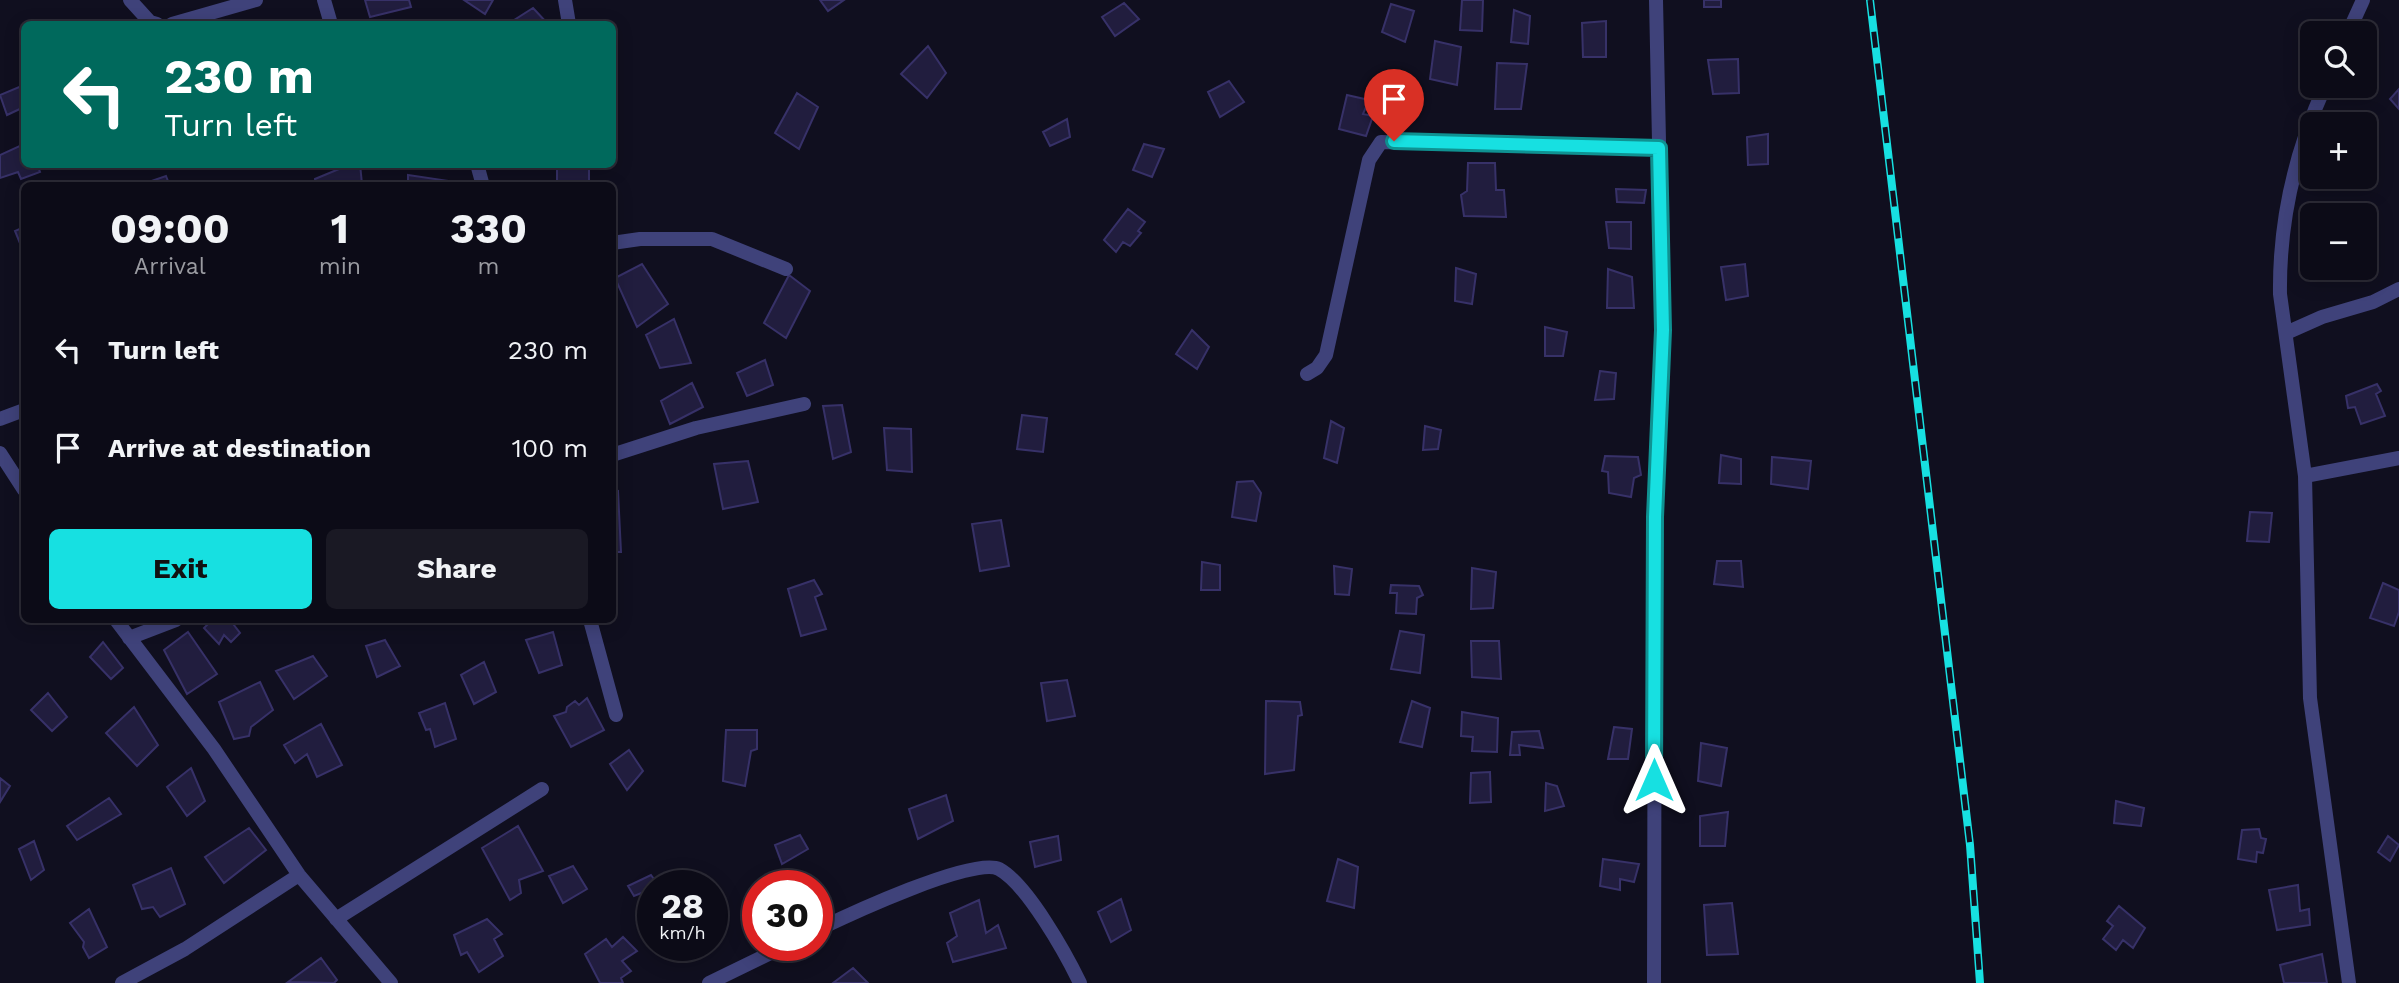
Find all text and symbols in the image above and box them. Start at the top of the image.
map controls [2300,21,2377,280]
button: search [2300,21,2377,98]
text: 230 m [164,47,314,105]
icon: left [49,49,140,140]
pin [1364,69,1424,141]
icon: arrive [1375,80,1413,118]
text: Turn left [164,106,297,144]
button: + [2300,112,2377,189]
button: − [2300,203,2377,280]
text: 09:00 [110,204,230,253]
text: 1 [331,204,349,253]
text: 330 [450,204,527,253]
text: Arrival [134,253,206,280]
text: min [319,253,361,280]
text: m [478,253,499,280]
icon: left [49,331,87,369]
text: Turn left [108,335,219,365]
text: 230 m [508,335,588,365]
icon: arrive [49,429,87,467]
text: Arrive at destination [108,433,371,463]
text: 100 m [512,433,588,463]
button: Exit [49,529,312,609]
button: Share [326,529,588,609]
position arrow [1617,743,1691,817]
speed limit sign: 30 [742,870,833,961]
text: 28 [661,885,704,927]
text: km/h [659,922,706,943]

